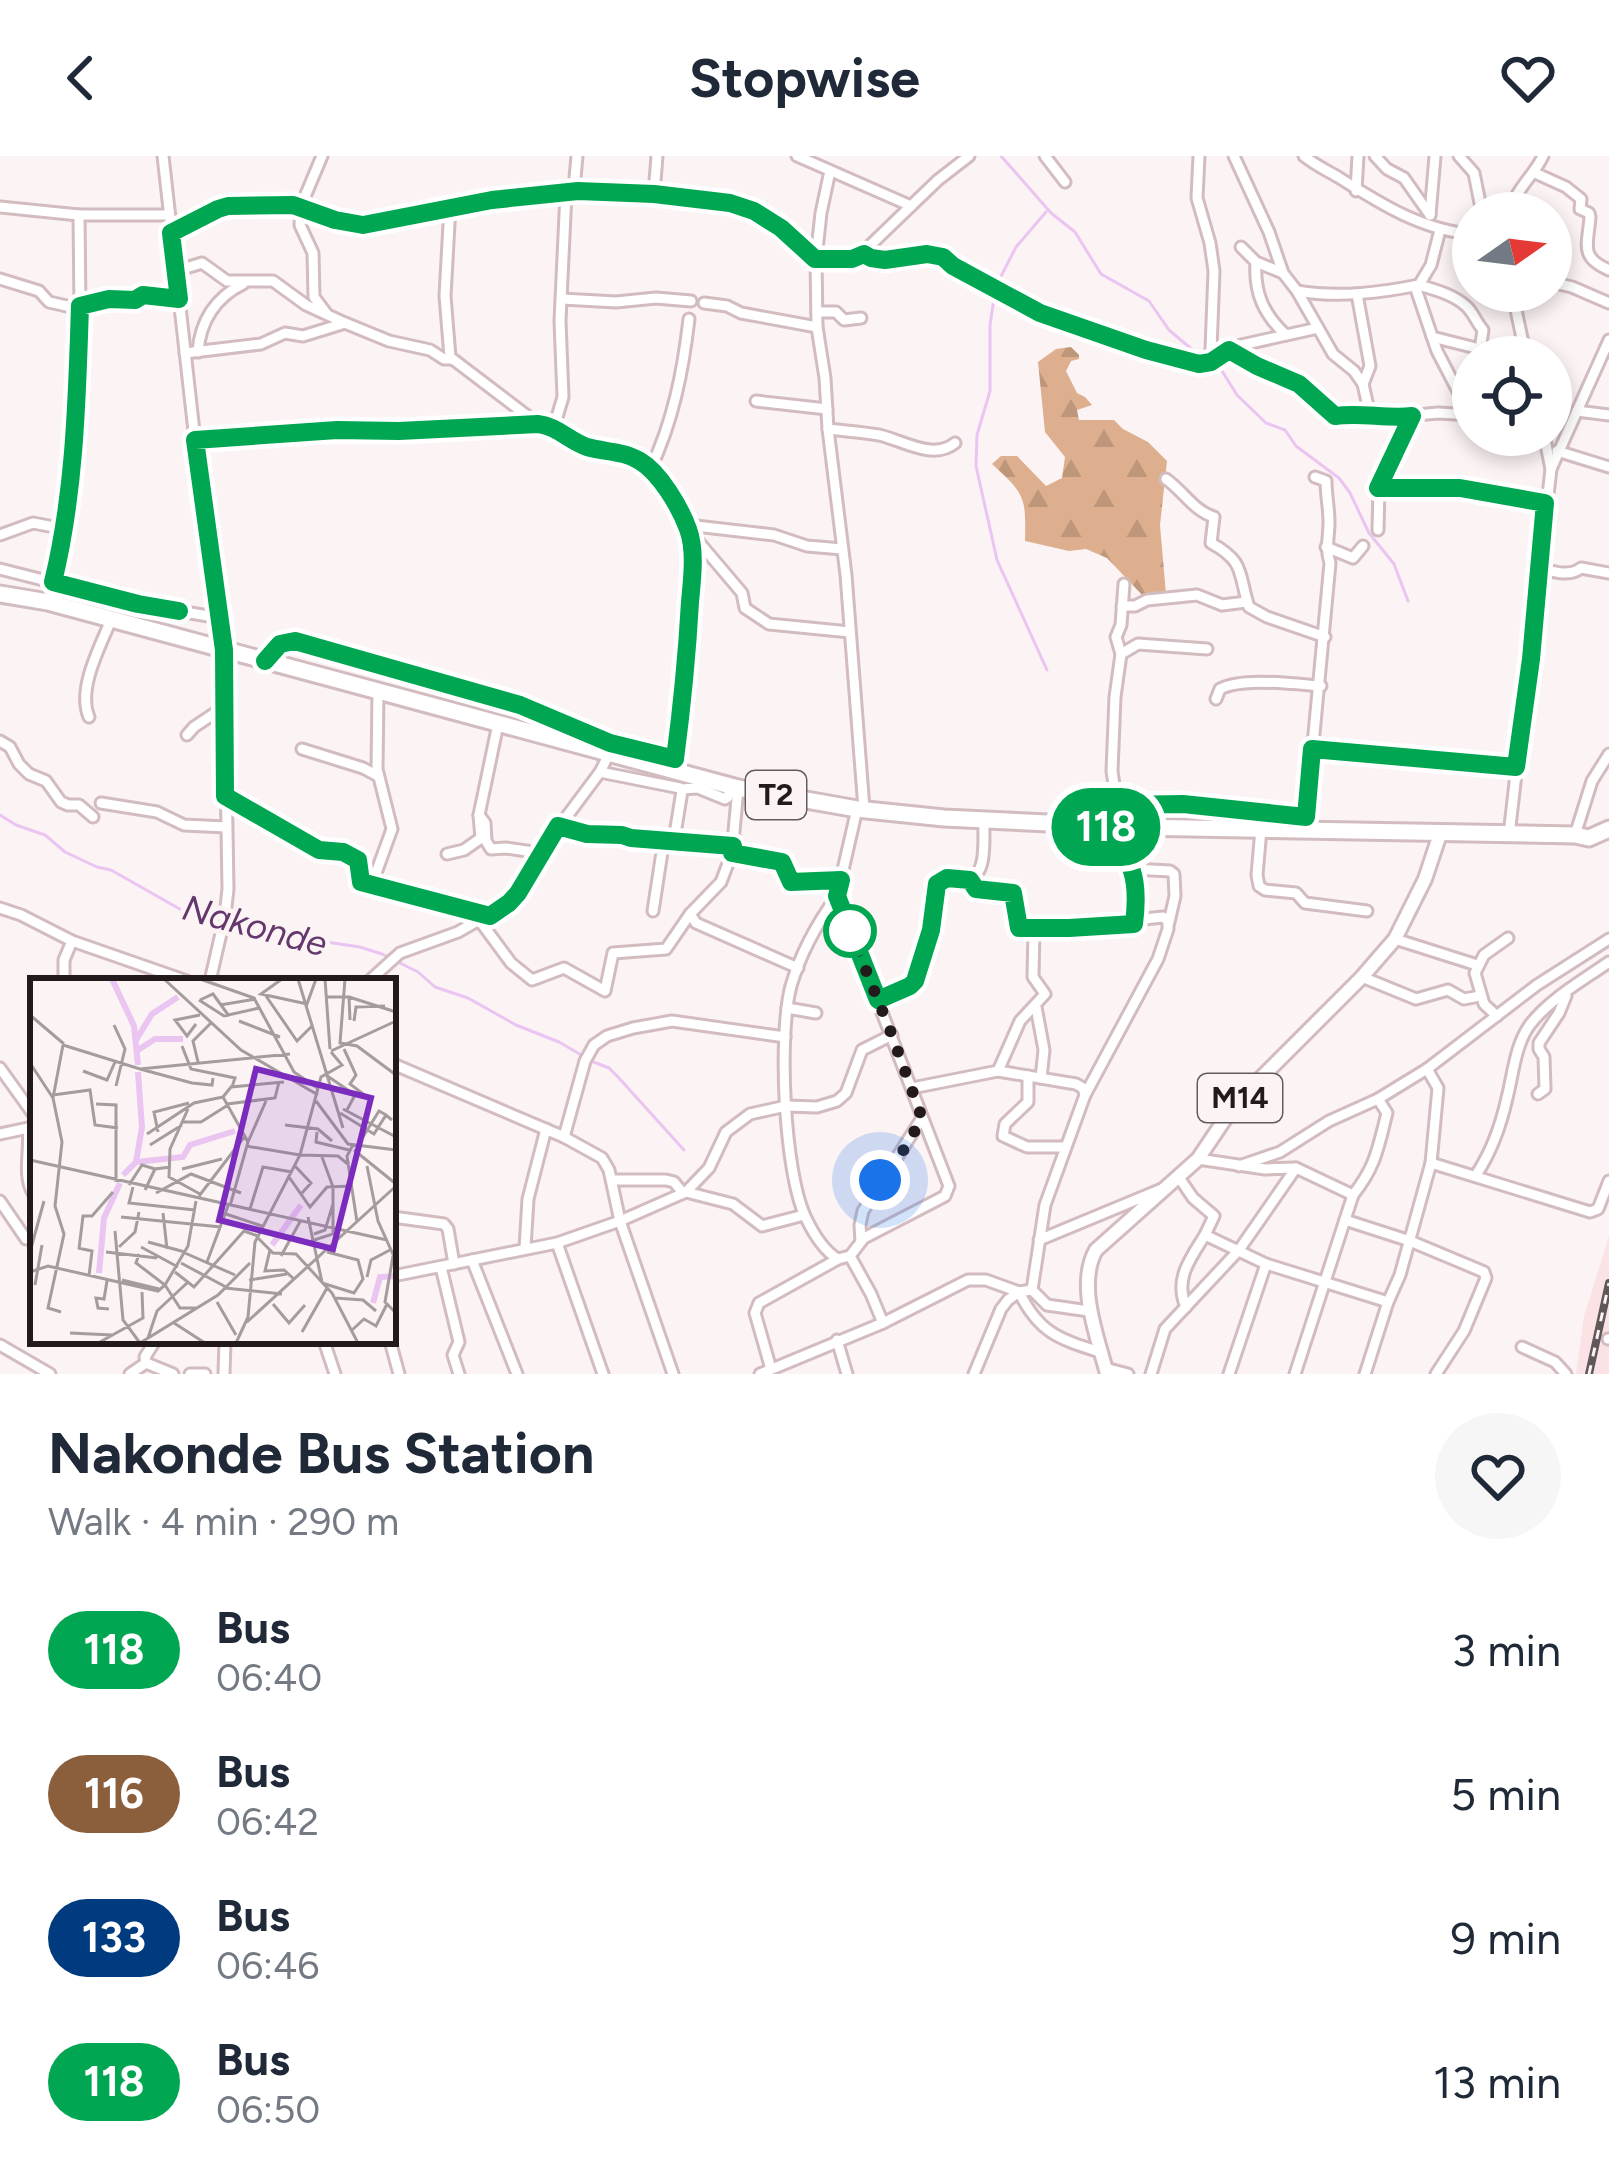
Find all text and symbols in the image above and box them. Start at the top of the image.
icon: back [48,45,114,111]
icon: heart [1495,45,1561,111]
text: Stopwise [689,46,920,111]
north arrow [1452,192,1572,312]
map controls [1452,192,1572,456]
button: locate [1452,336,1572,456]
road number: T2 [746,771,806,819]
line badge: 118 [1037,788,1175,866]
text: 118 [1075,801,1137,852]
water label: Nakonde [178,886,332,965]
unlabelled marker [825,906,875,956]
inset map [30,978,396,1344]
road number: M14 [1198,1074,1282,1122]
your location [850,1150,910,1210]
button: heart [1435,1413,1561,1539]
text: Nakonde Bus Station [48,1419,594,1487]
text: Walk · 4 min · 290 m [48,1498,399,1545]
text: Bus [216,1600,290,1654]
text: 3 min [1452,1623,1561,1677]
text: 118 [83,1624,145,1675]
text: 06:40 [216,1654,322,1701]
text: Bus [216,1744,290,1798]
text: 5 min [1450,1767,1561,1821]
text: 116 [84,1768,144,1819]
text: 06:42 [216,1798,319,1845]
text: Bus [216,1888,290,1942]
text: 9 min [1451,1911,1561,1965]
text: 133 [82,1912,146,1963]
text: 06:46 [216,1942,319,1989]
text: Bus [216,2032,290,2086]
text: 13 min [1433,2055,1561,2109]
text: 118 [83,2056,145,2107]
text: 06:50 [216,2086,320,2133]

